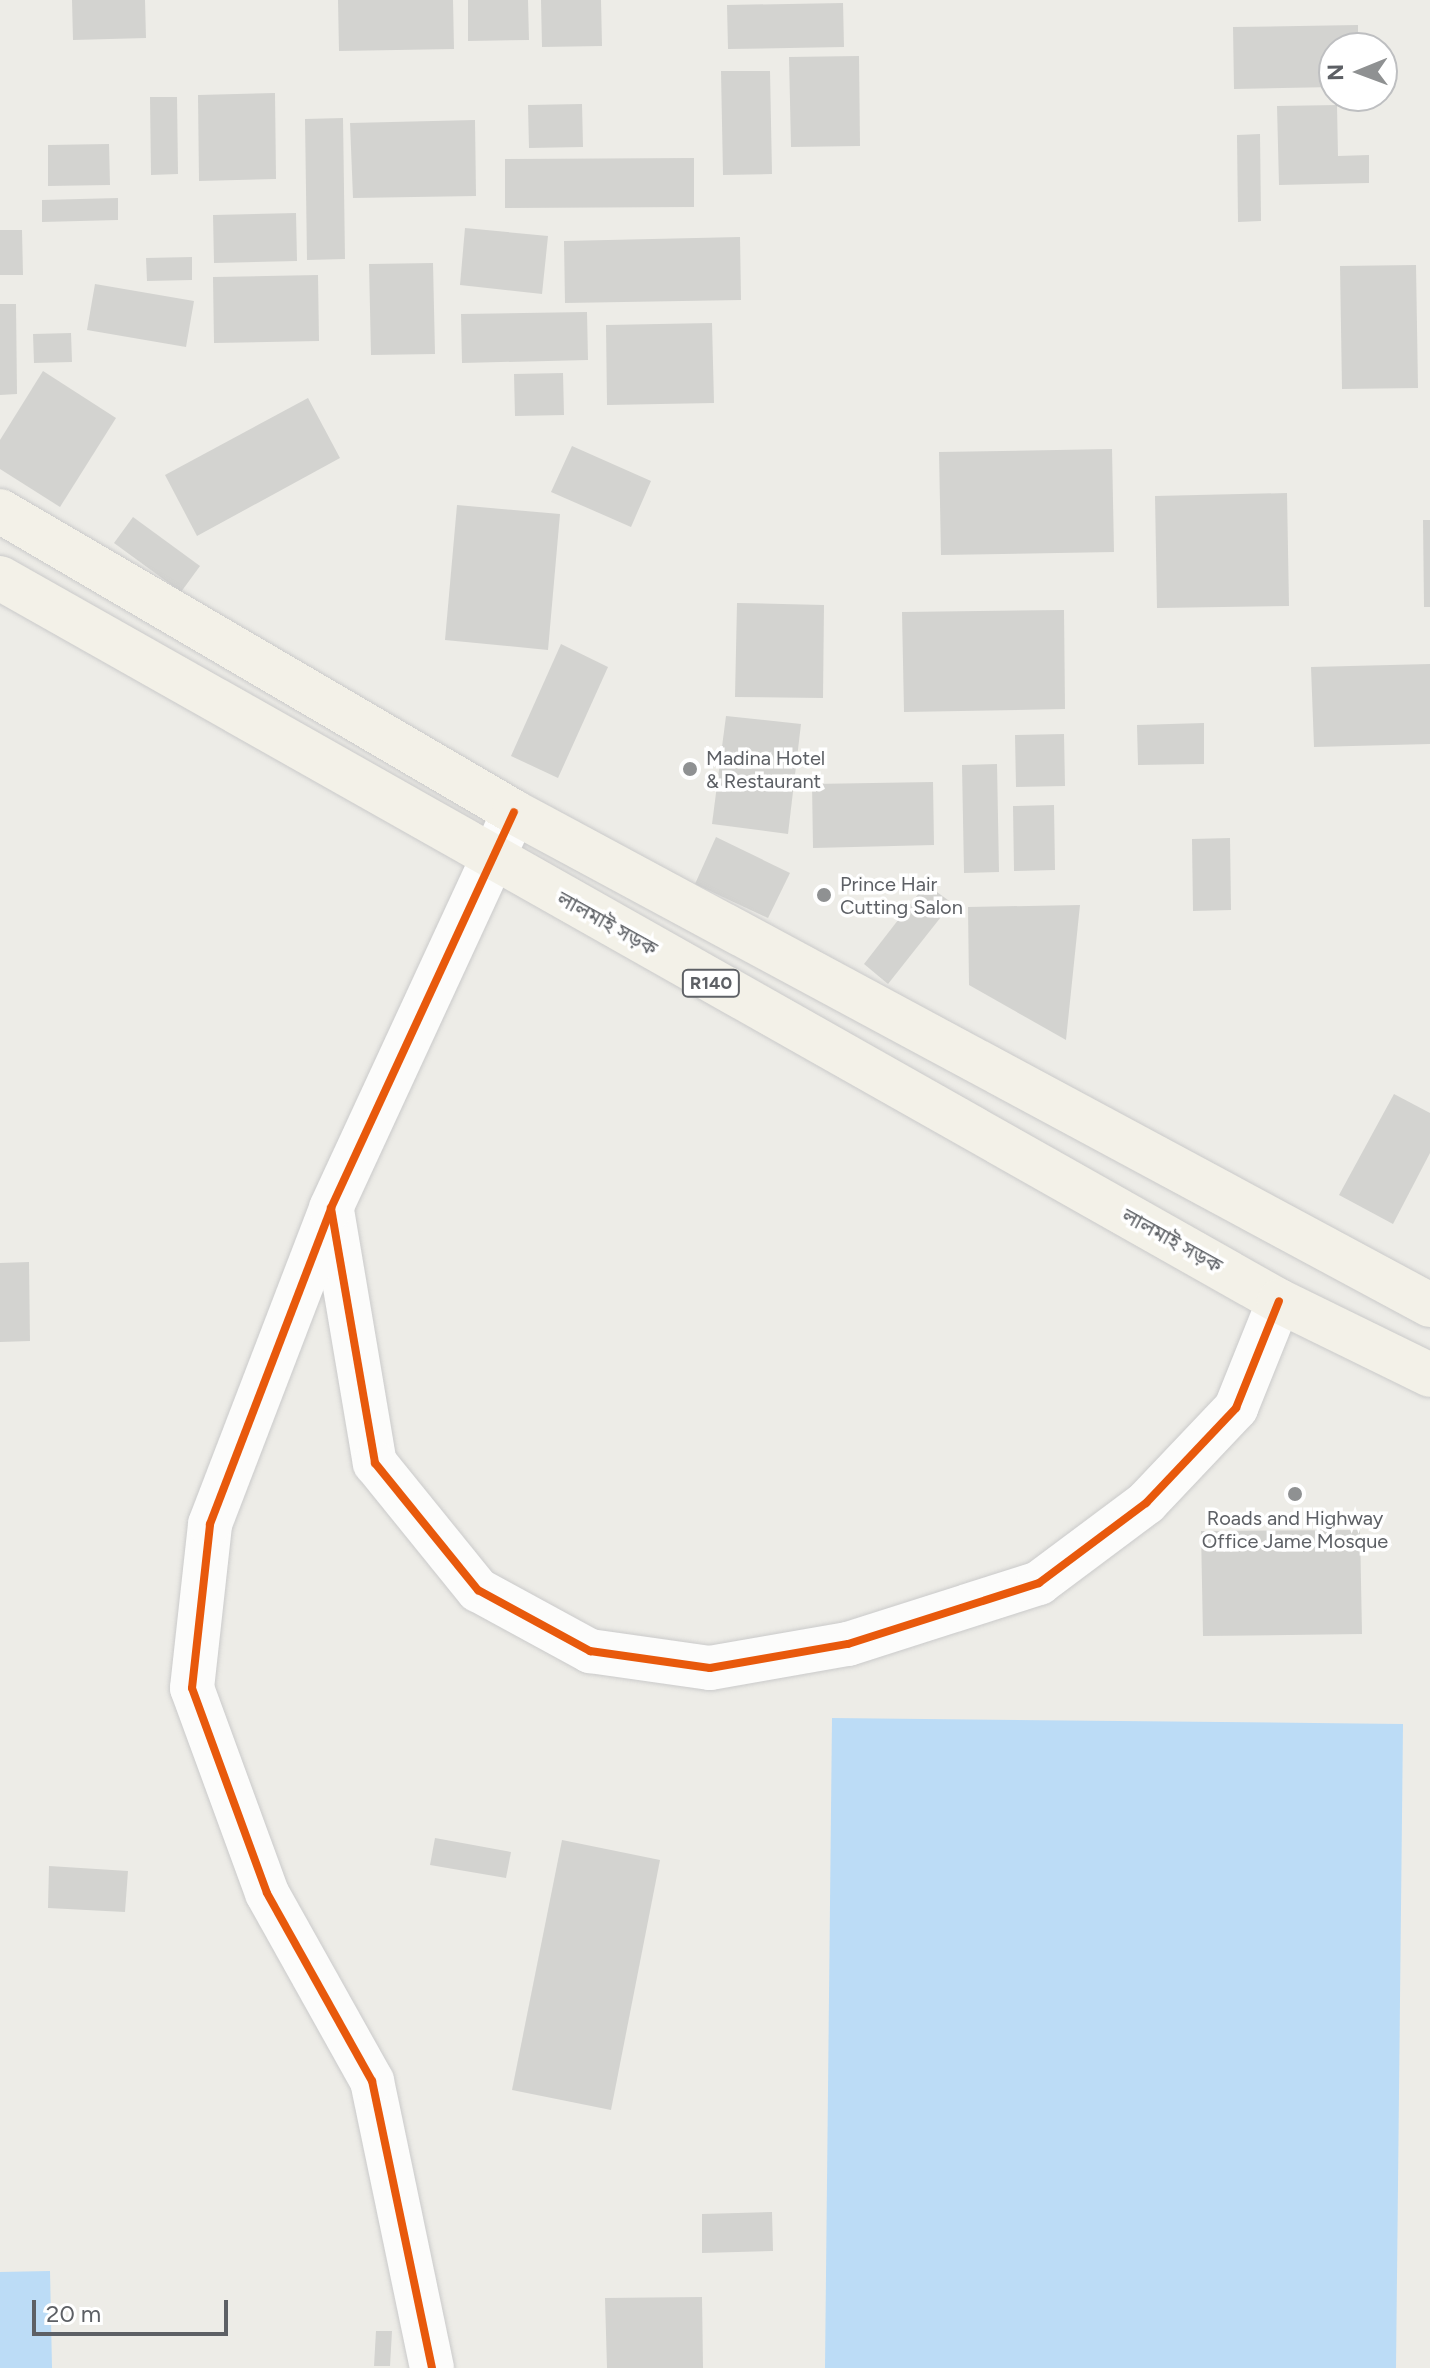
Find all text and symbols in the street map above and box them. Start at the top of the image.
north arrow [1318,32,1398,112]
text: N [1322,64,1349,81]
place label: Madina Hotel & Restaurant [706,746,825,793]
marker: Madina Hotel & Restaurant [681,760,699,778]
place label: Prince Hair Cutting Salon [840,872,963,919]
marker: Prince Hair Cutting Salon [815,886,833,904]
street label: লালমাই সড়ক [553,887,661,961]
road number: R140 [681,969,741,997]
street label: লালমাই সড়ক [1118,1204,1226,1278]
marker: Roads and Highway Office Jame Mosque [1286,1485,1304,1503]
place label: Roads and Highway Office Jame Mosque [1202,1506,1388,1553]
scale bar [36,2284,232,2334]
text: 20 m [46,2299,101,2328]

